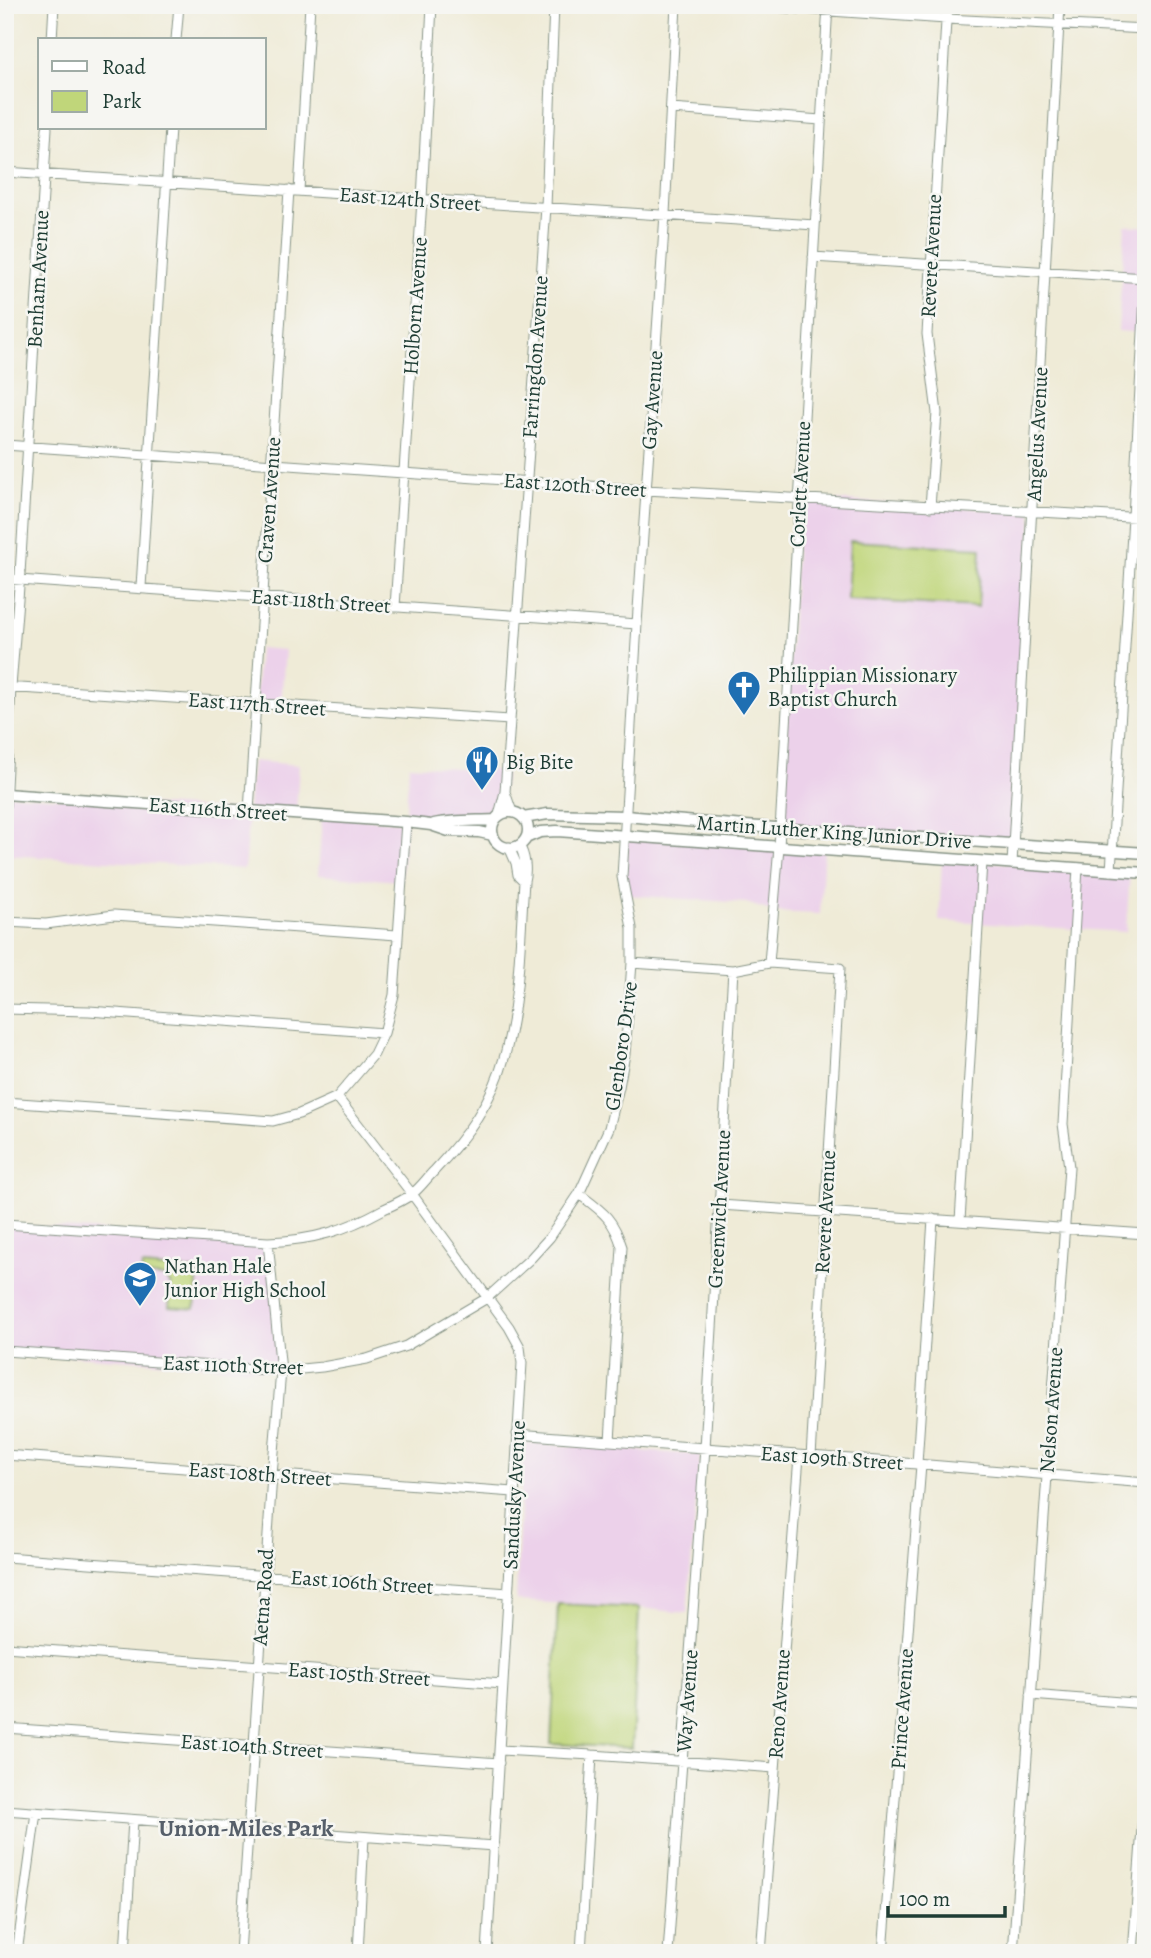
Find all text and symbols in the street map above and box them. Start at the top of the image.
legend [38,38,266,130]
text: Road [102,53,146,81]
text: Park [102,87,142,115]
street label: East 124th Street [338,180,482,218]
street label: Revere Avenue [914,193,948,319]
street label: Benham Avenue [20,209,56,349]
street label: Holborn Avenue [396,236,434,376]
street label: Farringdon Avenue [515,274,555,440]
street label: Gay Avenue [635,350,669,450]
street label: Angelus Avenue [1019,366,1055,503]
street label: Corlett Avenue [783,420,817,548]
street label: Craven Avenue [251,436,287,564]
street label: East 120th Street [502,466,648,504]
street label: East 118th Street [250,582,392,620]
place label: Philippian Missionary Baptist Church [768,661,958,713]
church icon: Philippian Missionary Baptist Church [725,668,763,717]
street label: East 117th Street [187,685,327,723]
restaurant icon: Big Bite [463,743,501,792]
place label: Big Bite [506,748,574,776]
street label: East 116th Street [148,790,289,828]
street label: Martin Luther King Junior Drive [695,808,973,856]
street label: Glenboro Drive [598,979,644,1113]
street label: Greenwich Avenue [701,1129,737,1289]
street label: Revere Avenue [808,1149,842,1275]
place label: Nathan Hale Junior High School [164,1252,326,1304]
school or university icon: Nathan Hale Junior High School [121,1259,159,1308]
street label: Nelson Avenue [1033,1346,1069,1474]
street label: East 110th Street [162,1349,304,1381]
street label: Sandusky Avenue [496,1420,532,1570]
street label: East 109th Street [760,1439,904,1477]
street label: East 108th Street [187,1455,333,1493]
street label: Aetna Road [246,1547,280,1648]
street label: East 106th Street [290,1563,435,1601]
street label: Prince Avenue [884,1647,920,1771]
street label: Way Avenue [669,1648,705,1755]
street label: Reno Avenue [761,1648,797,1760]
street label: East 105th Street [287,1655,431,1693]
street label: East 104th Street [180,1727,324,1765]
district label: Union-Miles Park [159,1812,334,1844]
scale bar [888,1874,1006,1918]
text: 100 m [899,1885,950,1913]

